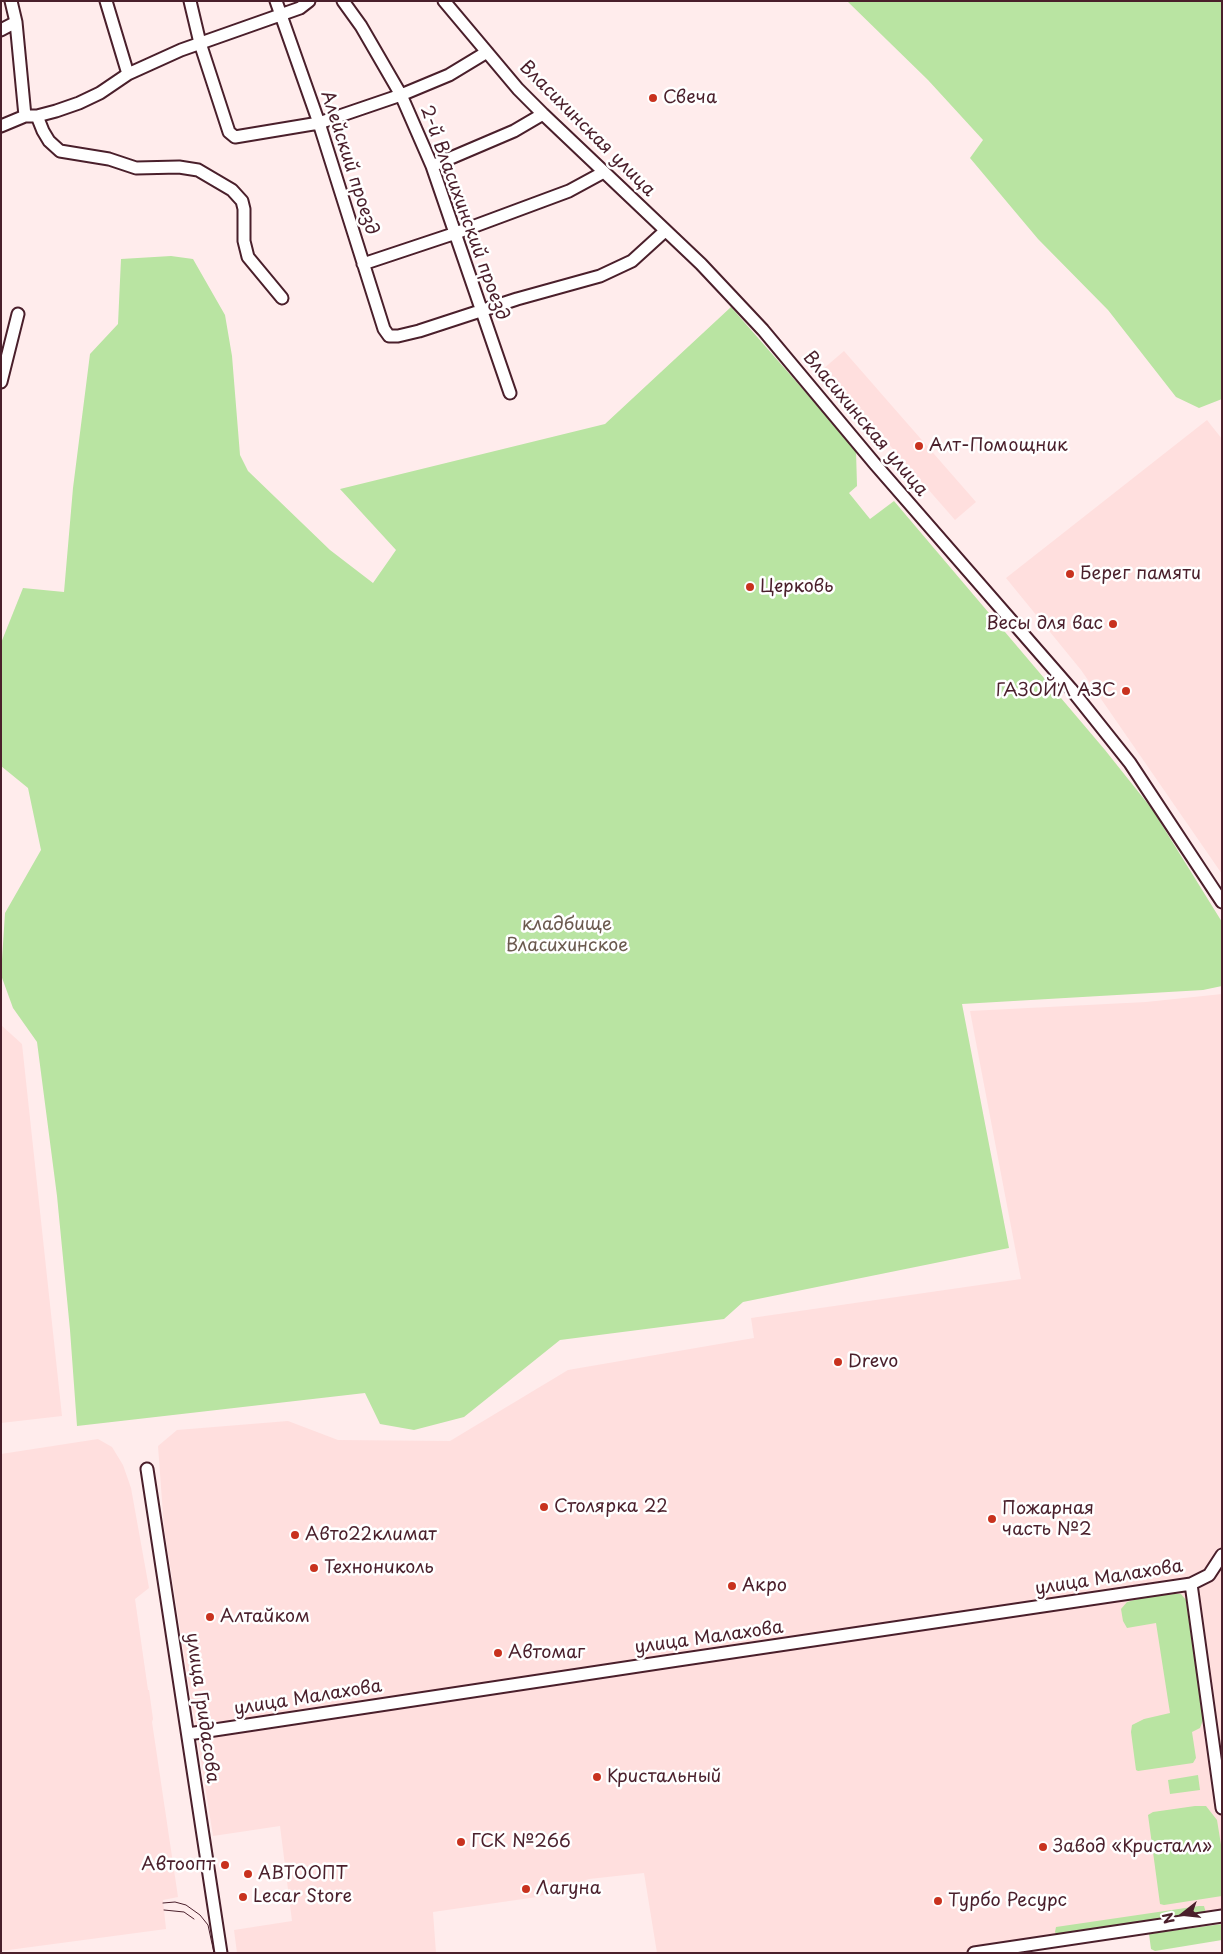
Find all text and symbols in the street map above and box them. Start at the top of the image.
street label: Власихинская улица [515,57,659,201]
place label: Свеча [663,87,717,109]
street label: Алейский проезд [316,88,382,238]
marker: Свеча [647,92,659,104]
street label: 2-й Власихинский проезд [415,103,513,323]
street label: Власихинская улица [798,347,932,501]
place label: Алт-Помощник [929,435,1068,457]
marker: Алт-Помощник [913,440,925,452]
place label: Берег памяти [1080,563,1201,585]
marker: Берег памяти [1064,568,1076,580]
place label: Церковь [760,576,833,598]
marker: Церковь [744,581,756,593]
place label: Весы для вас [986,613,1103,635]
marker: Весы для вас [1107,618,1119,630]
place label: ГАЗОЙЛ АЗС [996,680,1116,702]
marker: ГАЗОЙЛ АЗС [1120,685,1132,697]
park label: кладбище Власихинское [506,914,628,956]
place label: Drevo [848,1351,898,1373]
marker: Drevo [832,1356,844,1368]
place label: Столярка 22 [554,1496,668,1518]
place label: Пожарная часть №2 [1002,1498,1094,1540]
marker: Столярка 22 [538,1501,550,1513]
marker: Пожарная часть №2 [986,1513,998,1525]
place label: Авто22климат [305,1524,437,1546]
marker: Авто22климат [289,1529,301,1541]
street label: улица Малахова [1033,1556,1185,1600]
place label: Технониколь [324,1557,434,1579]
marker: Технониколь [308,1562,320,1574]
place label: Акро [742,1575,787,1597]
marker: Акро [726,1580,738,1592]
place label: Алтайком [220,1606,310,1628]
marker: Алтайком [204,1611,216,1623]
street label: улица Малахова [633,1617,785,1659]
street label: улица Гридасова [181,1631,223,1785]
place label: Автомаг [508,1642,585,1664]
marker: Автомаг [492,1647,504,1659]
street label: улица Малахова [232,1676,384,1720]
place label: Кристальный [607,1766,721,1788]
marker: Кристальный [591,1771,603,1783]
place label: ГСК №266 [471,1831,571,1853]
marker: ГСК №266 [455,1836,467,1848]
place label: Завод «Кристалл» [1053,1836,1212,1858]
marker: Завод «Кристалл» [1037,1841,1049,1853]
place label: Автоопт [141,1854,215,1876]
marker: Автоопт [219,1859,231,1871]
place label: АВТООПТ [258,1863,348,1885]
marker: АВТООПТ [242,1868,254,1880]
place label: Лагуна [536,1878,601,1900]
marker: Лагуна [520,1883,532,1895]
place label: Lecar Store [253,1886,352,1908]
north arrow [1158,1889,1208,1939]
place label: Турбо Ресурс [948,1890,1067,1912]
marker: Lecar Store [237,1891,249,1903]
marker: Турбо Ресурс [932,1895,944,1907]
text: N [1156,1910,1180,1926]

